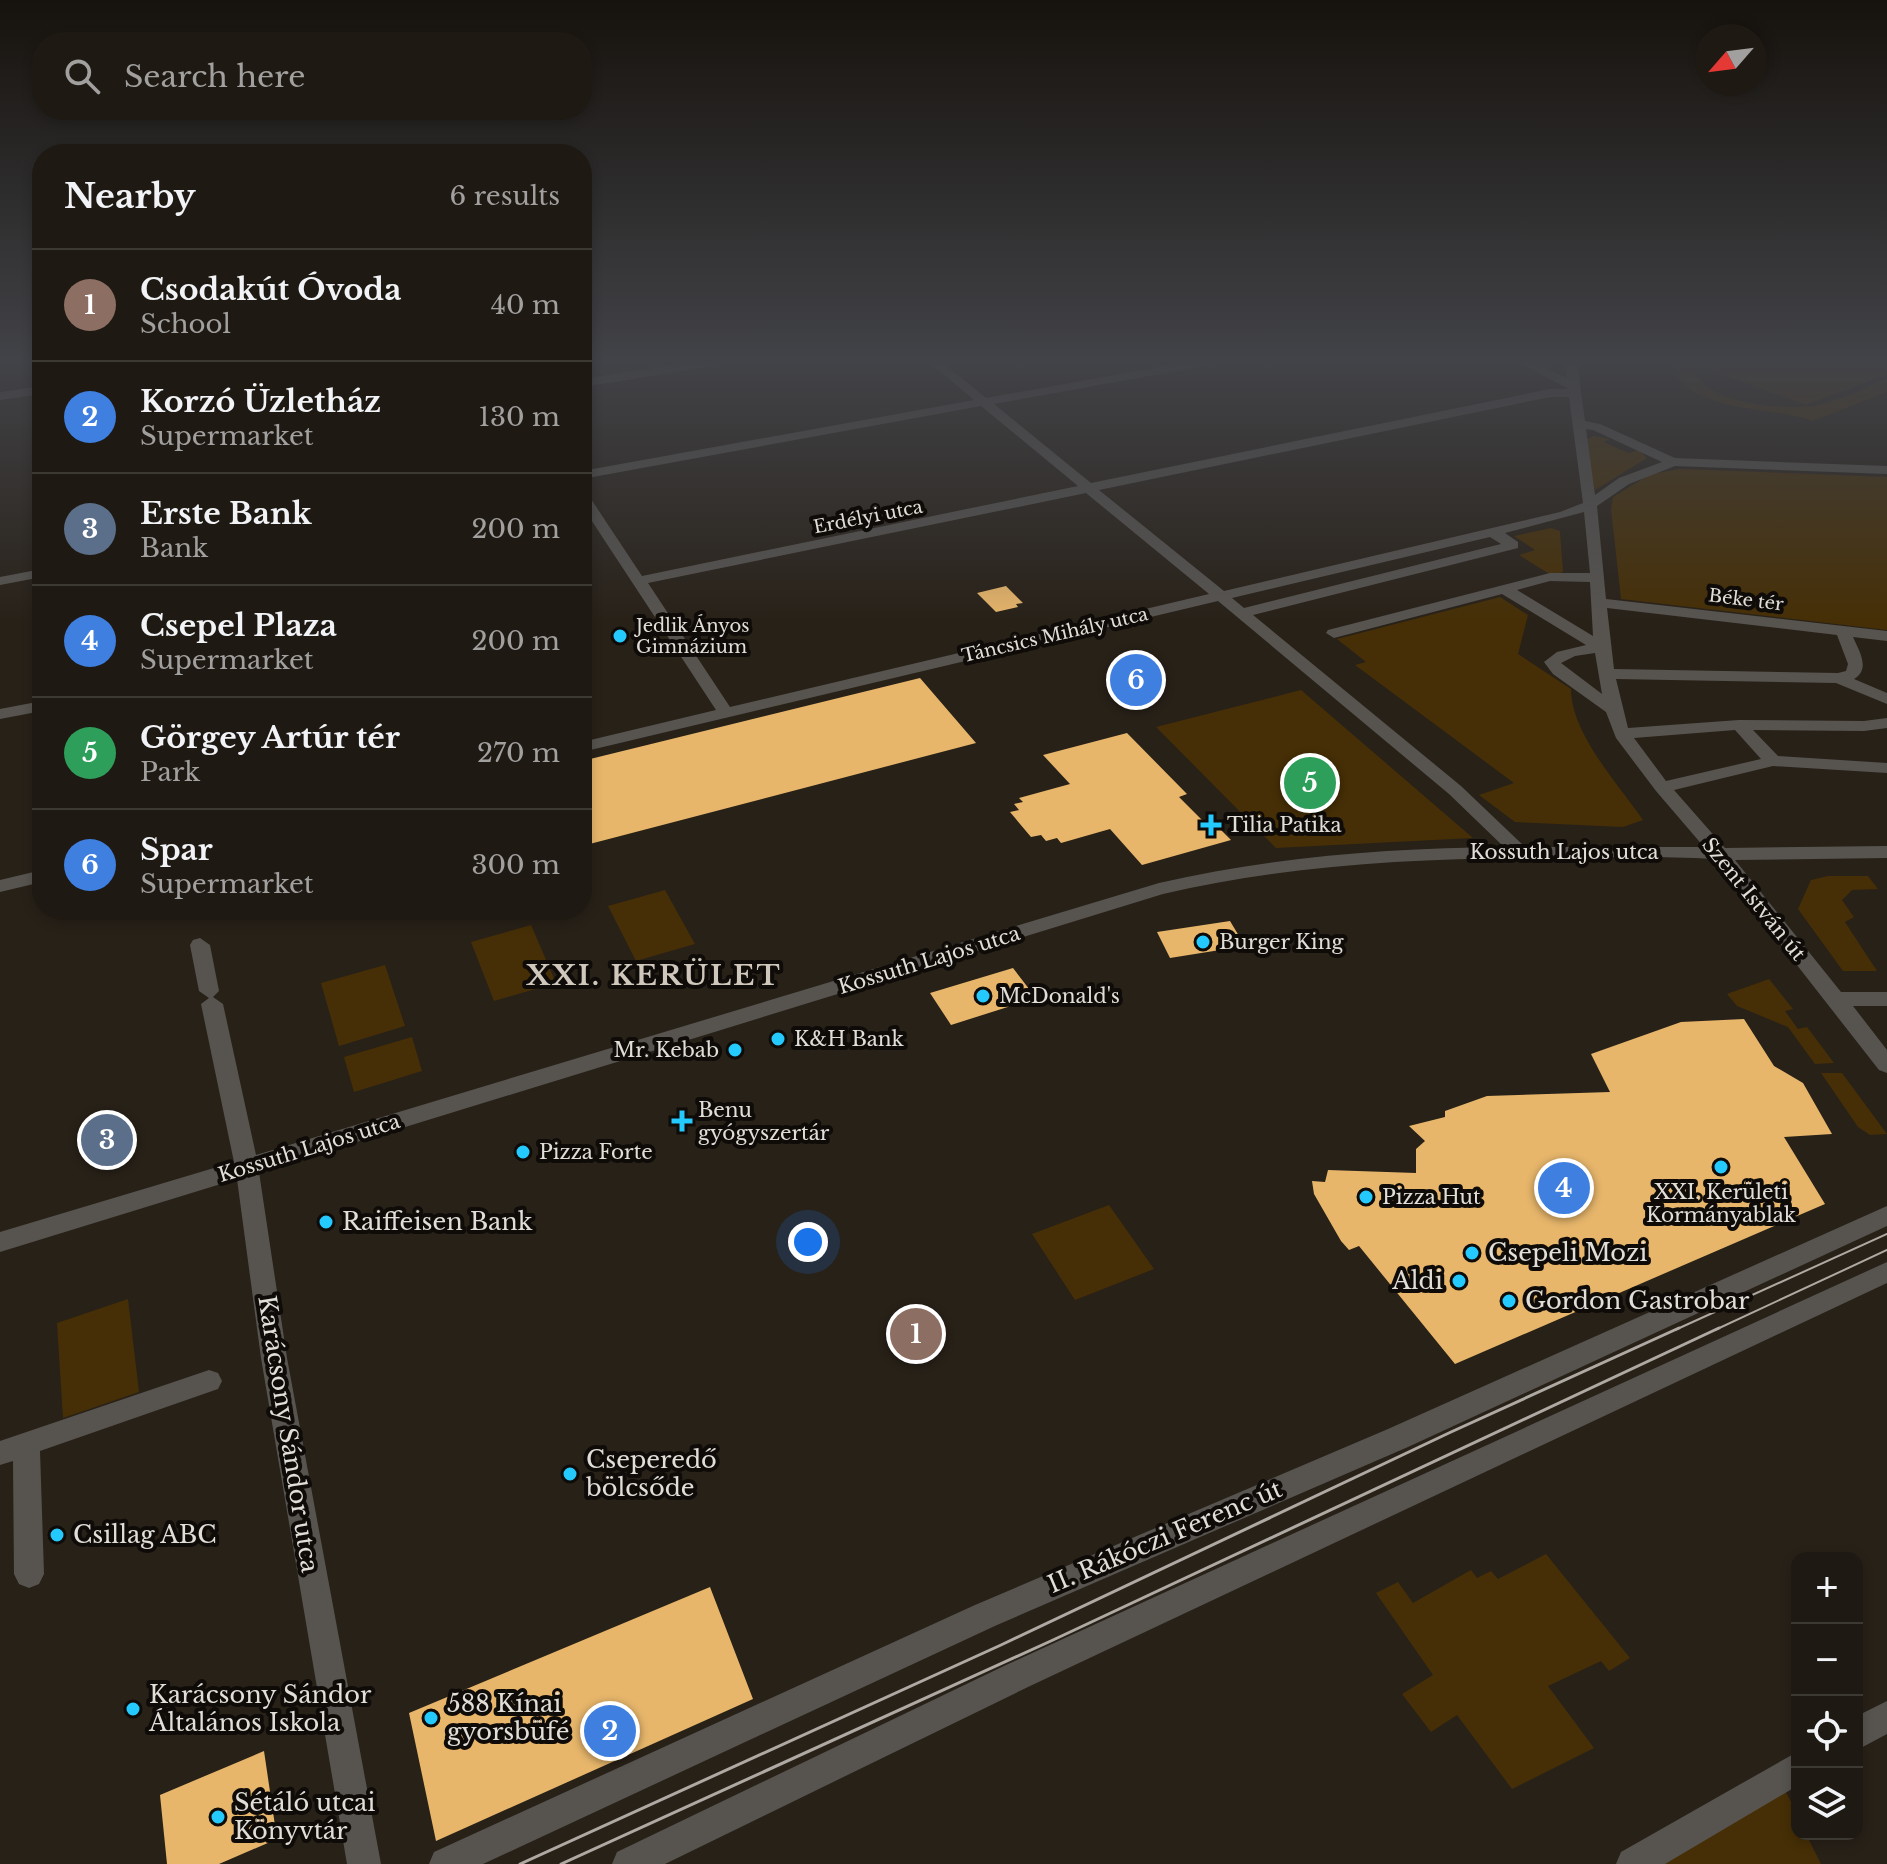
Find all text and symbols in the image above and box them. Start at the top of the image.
north arrow [1695,24,1767,96]
search box [32,32,592,120]
icon: search [60,54,104,98]
text: Search here [124,58,305,95]
text: Nearby [64,175,196,217]
text: 6 results [449,180,560,212]
text: Csodakút Óvoda [140,271,401,308]
text: 1 [84,289,96,321]
text: 40 m [491,289,560,321]
text: School [140,308,231,340]
text: Korzó Üzletház [140,383,381,420]
text: 2 [82,401,98,433]
text: 130 m [478,401,560,433]
text: Supermarket [140,420,314,452]
text: Erste Bank [140,495,312,532]
street label: Erdélyi utca [811,496,925,538]
text: 3 [82,513,98,545]
text: 200 m [471,513,560,545]
text: Bank [140,532,208,564]
street label: Béke tér [1707,584,1785,616]
street label: Táncsics Mihály utca [960,603,1150,667]
text: Csepel Plaza [140,607,337,644]
place label: Jedlik Ányos Gimnázium [634,614,749,658]
text: 4 [81,625,99,657]
text: 200 m [471,625,560,657]
marker: Jedlik Ányos Gimnázium [611,627,629,645]
text: Supermarket [140,644,314,676]
pin: 6 [1110,650,1162,710]
text: Görgey Artúr tér [140,719,400,756]
text: 5 [82,737,98,769]
text: 270 m [477,737,560,769]
pin: 5 [1284,753,1336,813]
text: Park [140,756,200,788]
place label: Tilia Patika [1227,813,1342,837]
marker: Tilia Patika [1202,816,1220,834]
text: Spar [140,831,213,868]
street label: Szent István út [1697,833,1811,965]
street label: Kossuth Lajos utca [1469,840,1659,864]
text: 6 [81,849,99,881]
text: 300 m [471,849,560,881]
text: Supermarket [140,868,314,900]
street label: Kossuth Lajos utca [835,921,1024,999]
place label: Burger King [1219,930,1344,954]
marker: Burger King [1194,933,1212,951]
district label: XXI. KERÜLET [525,958,782,993]
place label: McDonald's [999,984,1120,1008]
marker: McDonald's [974,987,992,1005]
place label: K&H Bank [794,1027,905,1051]
marker: K&H Bank [769,1030,787,1048]
place label: Mr. Kebab [614,1038,719,1062]
marker: Mr. Kebab [726,1041,744,1059]
place label: Benu gyógyszertár [698,1098,830,1145]
street label: Kossuth Lajos utca [215,1109,404,1187]
pin: 3 [81,1110,133,1170]
marker: Benu gyógyszertár [673,1112,691,1130]
place label: Pizza Forte [539,1140,653,1164]
marker: Pizza Forte [514,1143,532,1161]
pin: 4 [1538,1158,1590,1218]
marker: XXI. Kerületi Kormányablak [1712,1158,1730,1176]
place label: XXI. Kerületi Kormányablak [1646,1180,1797,1227]
place label: Pizza Hut [1382,1185,1481,1209]
marker: Pizza Hut [1357,1188,1375,1206]
place label: Raiffeisen Bank [342,1207,533,1236]
marker: Raiffeisen Bank [317,1213,335,1231]
your location [788,1222,828,1262]
place label: Csepeli Mozi [1488,1238,1647,1267]
marker: Csepeli Mozi [1463,1244,1481,1262]
place label: Aldi [1391,1266,1443,1295]
marker: Aldi [1450,1272,1468,1290]
place label: Gordon Gastrobar [1525,1286,1750,1315]
marker: Gordon Gastrobar [1500,1292,1518,1310]
street label: Karácsony Sándor utca [252,1293,325,1575]
pin: 1 [890,1304,942,1364]
place label: Cseperedő bölcsőde [585,1445,717,1502]
marker: Cseperedő bölcsőde [561,1465,579,1483]
street label: II. Rákóczi Ferenc út [1043,1474,1286,1599]
place label: Csillag ABC [73,1520,216,1549]
marker: Csillag ABC [48,1526,66,1544]
map controls [1791,1552,1863,1840]
button: + [1791,1552,1863,1624]
button: − [1791,1624,1863,1696]
place label: Karácsony Sándor Általános Iskola [148,1680,372,1737]
place label: 588 Kínai gyorsbüfé [447,1689,569,1746]
button: locate [1791,1696,1863,1768]
marker: Karácsony Sándor Általános Iskola [124,1700,142,1718]
pin: 2 [584,1701,636,1761]
marker: 588 Kínai gyorsbüfé [422,1709,440,1727]
button: layers [1791,1768,1863,1840]
place label: Sétáló utcai Könyvtár [234,1788,375,1845]
marker: Sétáló utcai Könyvtár [209,1808,227,1826]

